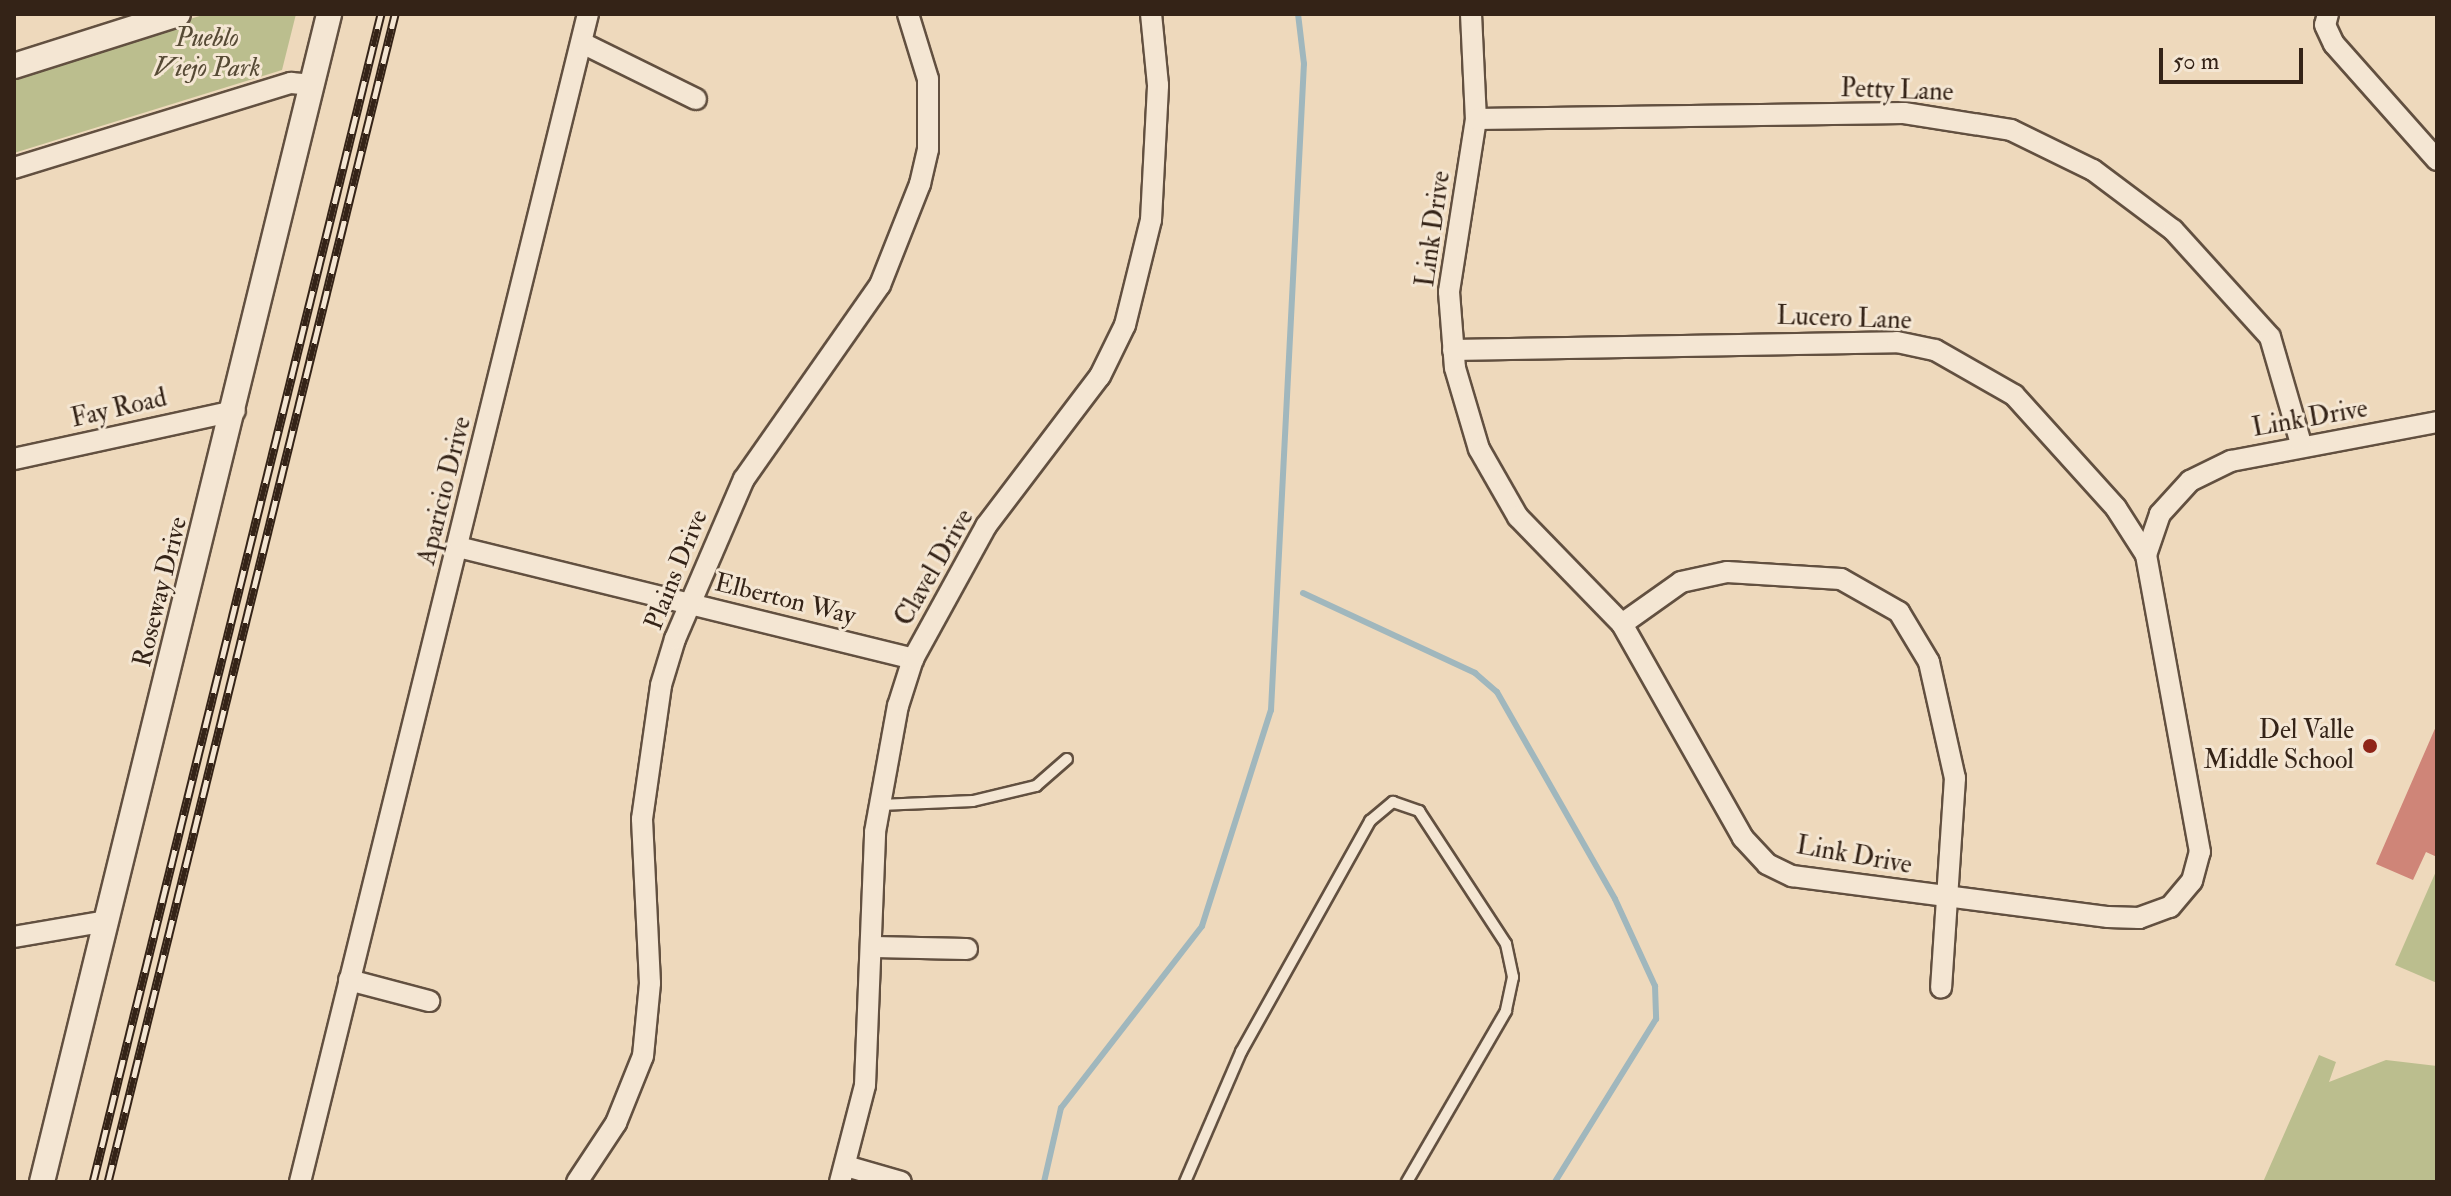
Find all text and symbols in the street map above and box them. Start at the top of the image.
park label: Pueblo Viejo Park [154,23,260,84]
scale bar [2163,32,2307,82]
text: 50 m [2173,46,2219,77]
street label: Petty Lane [1840,73,1954,109]
street label: Link Drive [1410,169,1458,289]
street label: Lucero Lane [1776,301,1912,337]
street label: Fay Road [68,383,170,435]
street label: Link Drive [2250,394,2370,444]
street label: Aparicio Drive [412,414,478,568]
street label: Clavel Drive [889,504,981,632]
street label: Plains Drive [639,505,715,635]
street label: Roseway Drive [127,514,195,670]
street label: Elberton Way [711,567,859,633]
place label: Del Valle Middle School [2203,715,2354,776]
marker: Del Valle Middle School [2361,737,2379,755]
street label: Link Drive [1794,831,1914,881]

